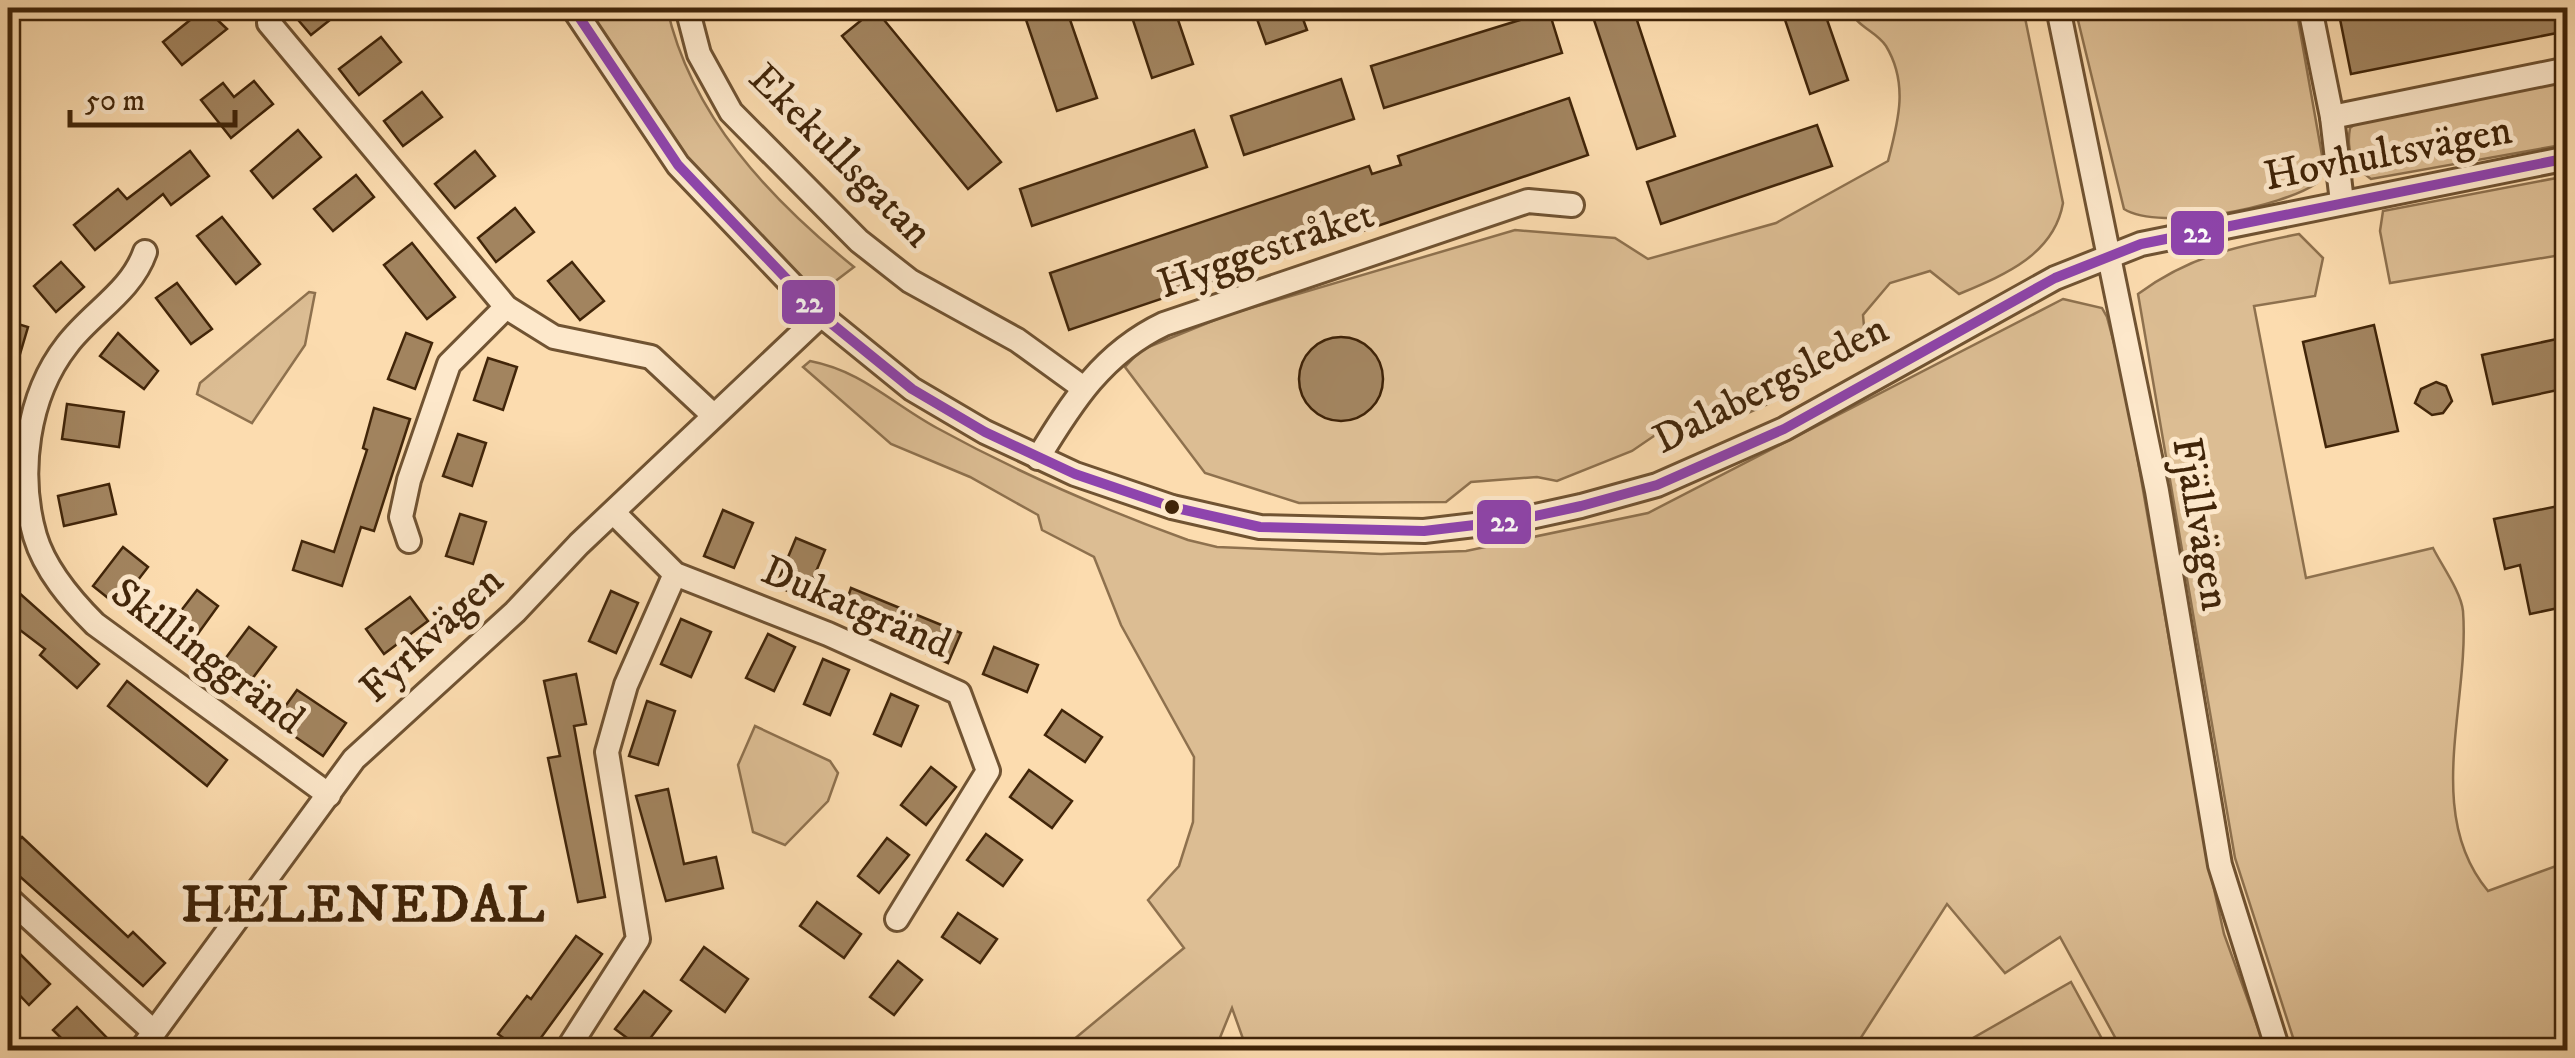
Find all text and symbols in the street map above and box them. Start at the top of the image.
street label: Ekekullsgatan [737,53,943,259]
scale bar [70,65,235,127]
text: 50 m [85,83,145,120]
street label: Hovhultsvägen [2260,104,2516,203]
street label: Hyggestråket [1151,189,1381,311]
line badge: 22 [2169,209,2226,257]
text: 22 [2183,216,2211,251]
line badge: 22 [780,278,837,326]
text: 22 [795,286,823,321]
street label: Dalabergsleden [1645,303,1897,466]
street label: Fjällvägen [2159,433,2241,615]
unlabelled marker [1162,497,1182,517]
line badge: 22 [1475,498,1533,546]
text: 22 [1490,505,1518,540]
street label: Dukatgränd [754,545,958,671]
street label: Fyrkvägen [349,556,515,714]
street label: Skillinggränd [100,567,314,747]
district label: HELENEDAL [181,874,547,939]

